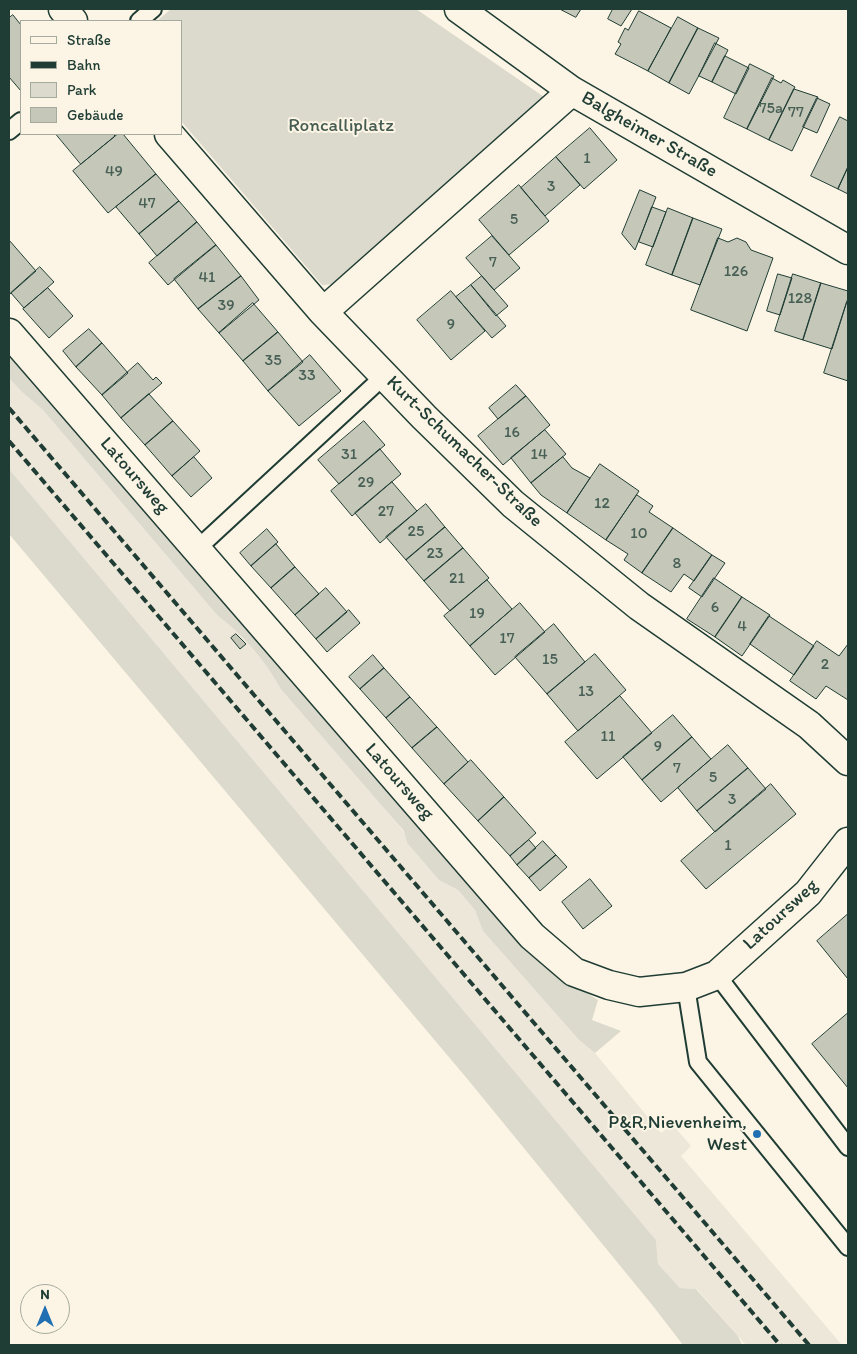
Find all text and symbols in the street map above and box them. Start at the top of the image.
legend [20,20,182,135]
text: Straße [67,31,111,49]
text: Bahn [67,56,101,74]
text: Park [67,81,97,99]
street label: Balgheimer Straße [577,87,721,183]
house number: 75a [759,99,783,119]
house number: 77 [788,103,804,123]
text: Gebäude [67,106,124,124]
park label: Roncalliplatz [288,115,394,137]
house number: 1 [583,149,591,169]
house number: 49 [105,162,123,182]
house number: 3 [547,177,555,197]
house number: 47 [138,194,156,214]
house number: 5 [510,210,518,230]
house number: 7 [489,253,497,273]
house number: 126 [724,262,748,282]
house number: 41 [198,268,216,288]
house number: 128 [788,289,812,309]
house number: 39 [217,296,235,316]
house number: 9 [447,315,455,335]
house number: 35 [264,351,282,371]
house number: 33 [298,366,316,386]
street label: Kurt-Schumacher-Straße [381,371,547,533]
house number: 16 [504,423,520,443]
street label: Latoursweg [95,433,173,519]
house number: 31 [341,445,357,465]
house number: 14 [530,445,548,465]
house number: 29 [358,473,374,493]
house number: 12 [594,494,610,514]
house number: 27 [378,502,394,522]
house number: 25 [408,522,424,542]
house number: 10 [630,524,648,544]
house number: 23 [426,544,444,564]
house number: 8 [673,554,681,574]
house number: 21 [449,569,465,589]
house number: 6 [711,598,719,618]
house number: 19 [469,604,485,624]
house number: 4 [737,617,747,637]
house number: 17 [499,629,515,649]
house number: 15 [542,650,558,670]
house number: 2 [821,655,829,675]
house number: 13 [578,682,594,702]
house number: 11 [601,727,615,747]
house number: 9 [654,737,662,757]
street label: Latoursweg [360,739,438,825]
house number: 7 [673,759,681,779]
house number: 5 [709,768,717,788]
house number: 3 [728,790,736,810]
house number: 1 [724,836,732,856]
street label: Latoursweg [739,875,823,955]
place label: P&R,Nievenheim, West [608,1112,747,1156]
marker: P&R,Nievenheim, West [751,1128,763,1140]
north arrow [20,1284,70,1334]
text: N [40,1286,50,1303]

